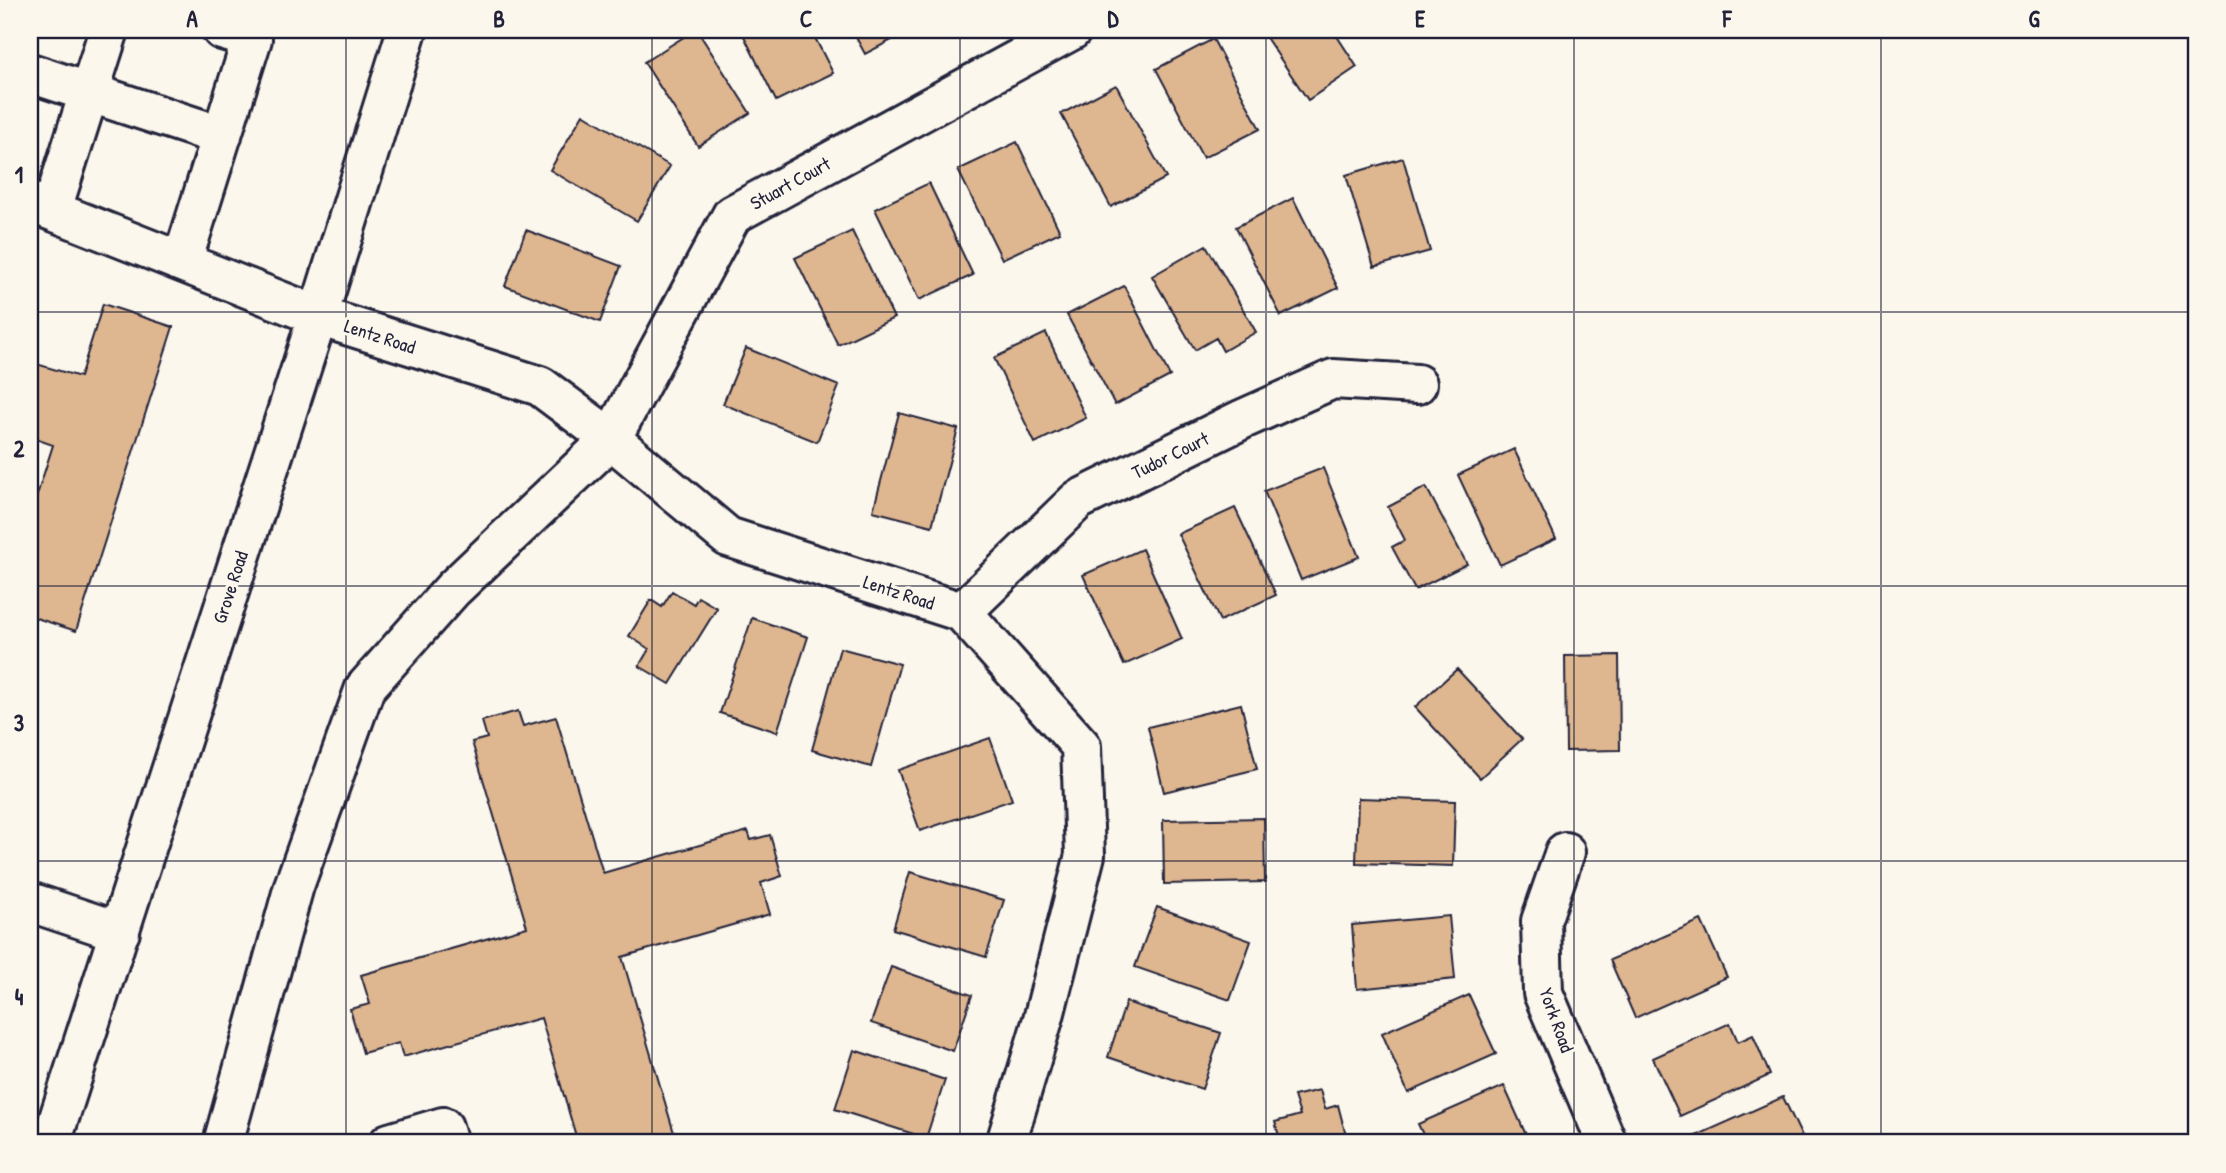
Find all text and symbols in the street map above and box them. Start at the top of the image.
text: A [186,3,198,34]
text: B [493,3,505,34]
text: C [800,3,812,34]
text: D [1108,3,1120,34]
text: E [1415,3,1426,34]
text: F [1722,3,1733,34]
text: G [2028,3,2040,34]
street label: Stuart Court [745,150,835,216]
text: 1 [15,159,23,190]
street label: Lentz Road [341,312,419,360]
street label: Tudor Court [1127,425,1213,485]
text: 2 [14,433,25,464]
street label: Grove Road [206,547,254,627]
street label: Lentz Road [860,568,938,616]
text: 3 [14,707,24,738]
text: 4 [15,981,24,1012]
street label: York Road [1533,984,1581,1056]

